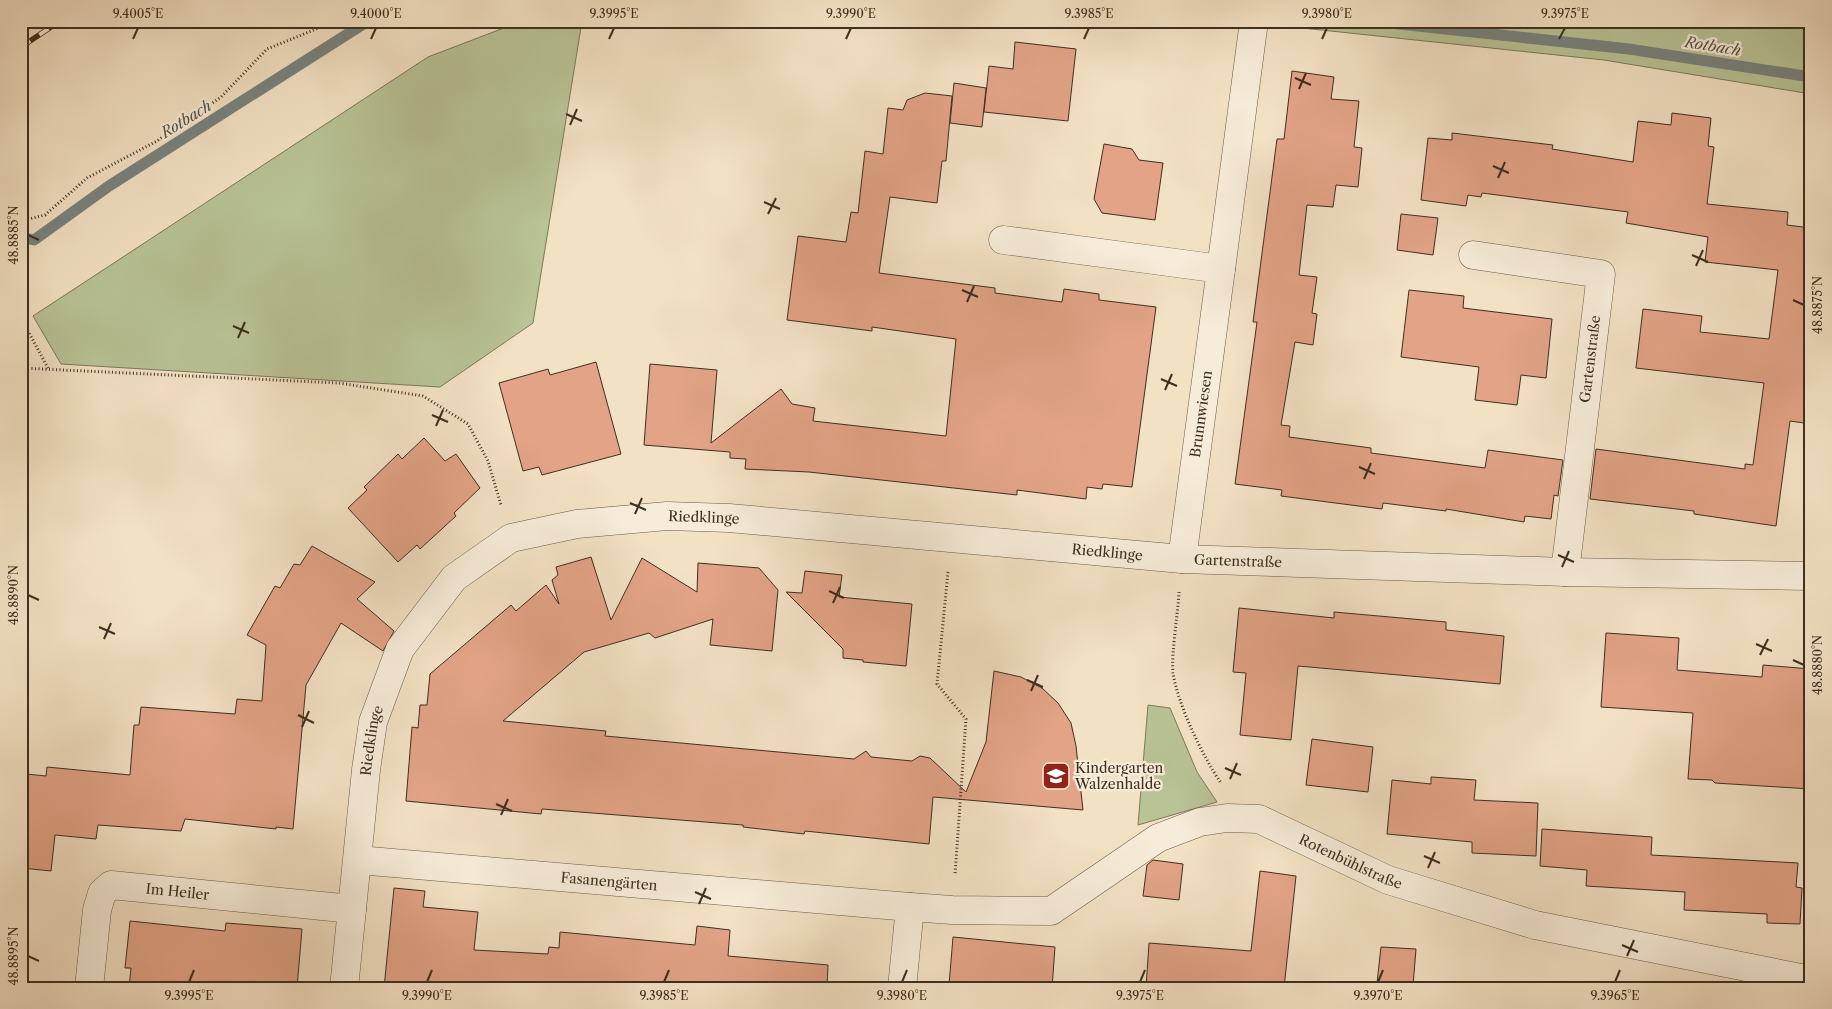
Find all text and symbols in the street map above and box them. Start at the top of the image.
text: 9.4005°E [113,6,163,21]
text: 9.4000°E [350,6,402,21]
text: 9.3995°E [589,6,639,21]
text: 9.3990°E [826,6,876,21]
text: 9.3985°E [1064,6,1114,21]
text: 9.3980°E [1302,6,1352,21]
text: 9.3975°E [1541,6,1589,21]
water label: Rotbach [1683,32,1742,60]
water label: Rotbach [156,96,215,143]
text: 48.8885°N [6,205,21,264]
text: 48.8875°N [1810,276,1825,334]
street label: Gartenstraße [1576,314,1604,404]
street label: Brunnwiesen [1186,369,1216,459]
street label: Riedklinge [668,507,740,528]
street label: Riedklinge [1071,540,1144,564]
street label: Gartenstraße [1194,550,1282,571]
text: 48.8890°N [6,565,21,625]
text: 48.8880°N [1810,635,1825,695]
street label: Riedklinge [356,703,387,777]
place label: Kindergarten Walzenhalde [1074,759,1164,793]
school or university icon: Kindergarten Walzenhalde [1041,761,1071,791]
street label: Rotenbühlstraße [1296,830,1405,893]
street label: Fasanengärten [560,868,658,894]
street label: Im Heiler [145,880,210,904]
text: 48.8895°N [6,926,21,985]
text: 9.3995°E [164,988,214,1003]
text: 9.3990°E [402,988,452,1003]
text: 9.3985°E [639,988,689,1003]
text: 9.3980°E [877,988,927,1003]
text: 9.3975°E [1116,988,1164,1003]
text: 9.3970°E [1353,988,1403,1003]
text: 9.3965°E [1590,988,1640,1003]

